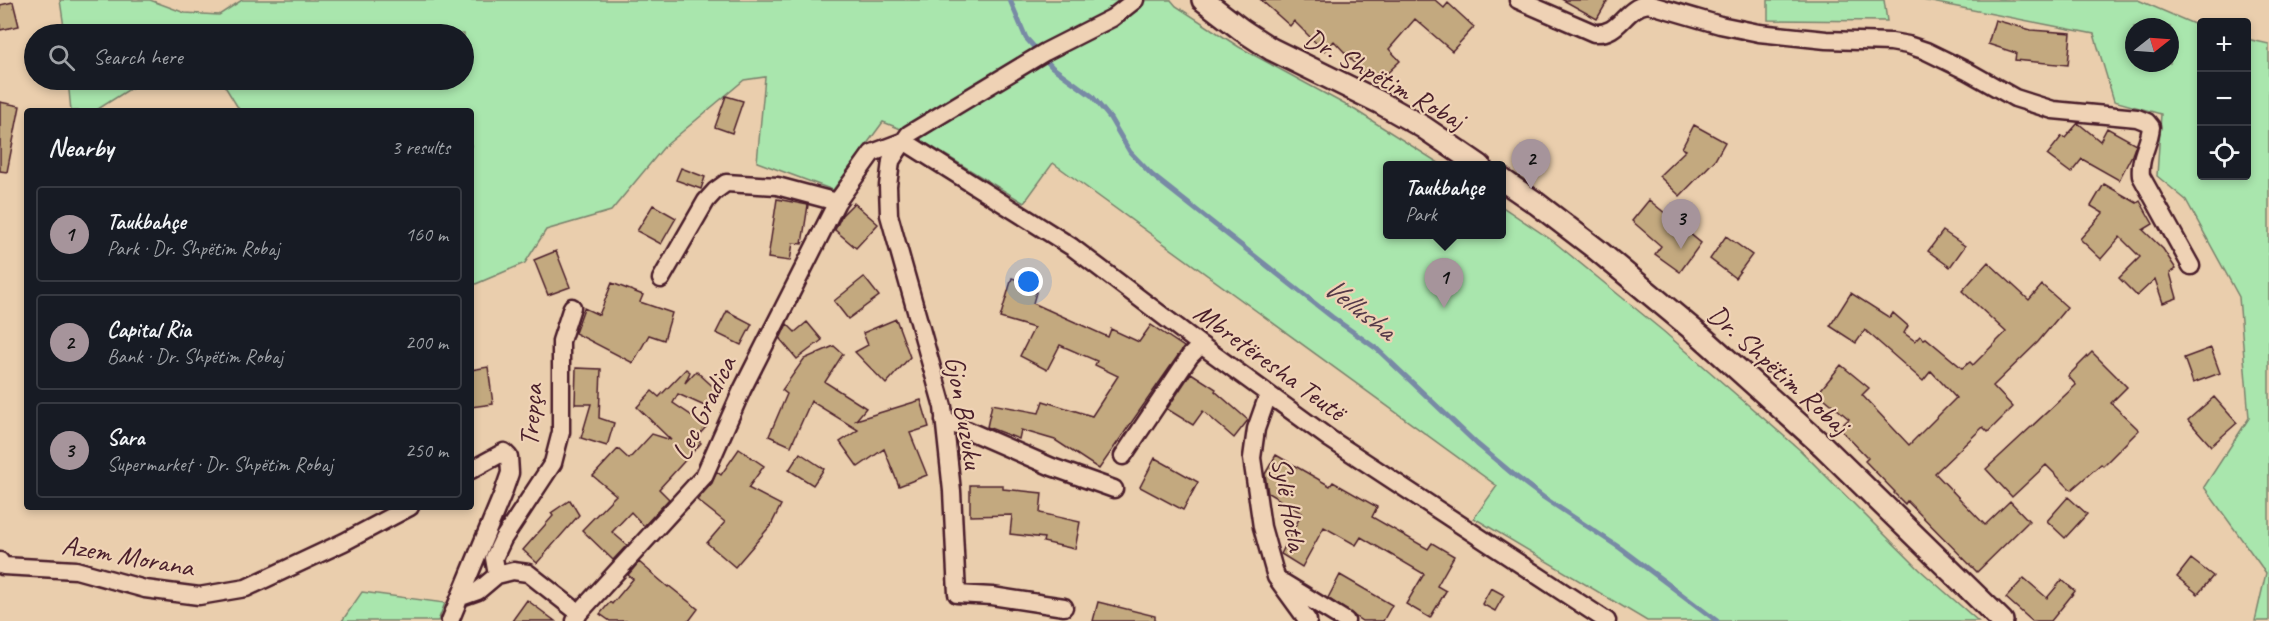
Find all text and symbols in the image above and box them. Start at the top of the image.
north arrow [2125,18,2179,72]
map controls [2197,18,2251,180]
button: + [2197,18,2251,72]
street label: Dr. Shpëtim Robaj [1298,20,1474,139]
search box [24,24,474,90]
icon: search [45,41,78,74]
text: Search here [93,43,183,71]
button: − [2197,72,2251,126]
button: locate [2197,126,2251,180]
text: Nearby [48,131,113,164]
text: 3 results [391,135,450,160]
pin: 2 [1512,140,1550,189]
popup [1383,161,1506,239]
text: Taukbahçe [1405,174,1484,202]
pin: 3 [1662,200,1700,249]
text: Park [1405,202,1437,227]
text: Taukbahçe [107,208,186,236]
text: 1 [65,222,74,247]
text: 160 m [405,222,448,247]
text: Park · Dr. Shpëtim Robaj [107,236,279,261]
pin: 1 [1424,258,1464,308]
your location [1014,267,1043,296]
water label: Vellusha [1316,268,1407,350]
street label: Mbretëresha Teutë [1187,295,1355,430]
street label: Dr. Shpëtim Robaj [1701,297,1859,444]
text: Capital Ria [107,316,191,344]
text: 2 [65,330,74,355]
text: 200 m [405,330,448,355]
text: Bank · Dr. Shpëtim Robaj [107,344,283,369]
street label: Lec Gradica [663,349,744,466]
street label: Gjon Buzuku [937,353,992,473]
street label: Trepça [511,381,550,447]
text: Sara [107,424,144,452]
text: 3 [65,438,74,463]
text: 250 m [405,438,448,463]
text: Supermarket · Dr. Shpëtim Robaj [107,452,333,477]
street label: Sylë Hotla [1264,455,1315,555]
street label: Azem Morana [59,527,198,585]

